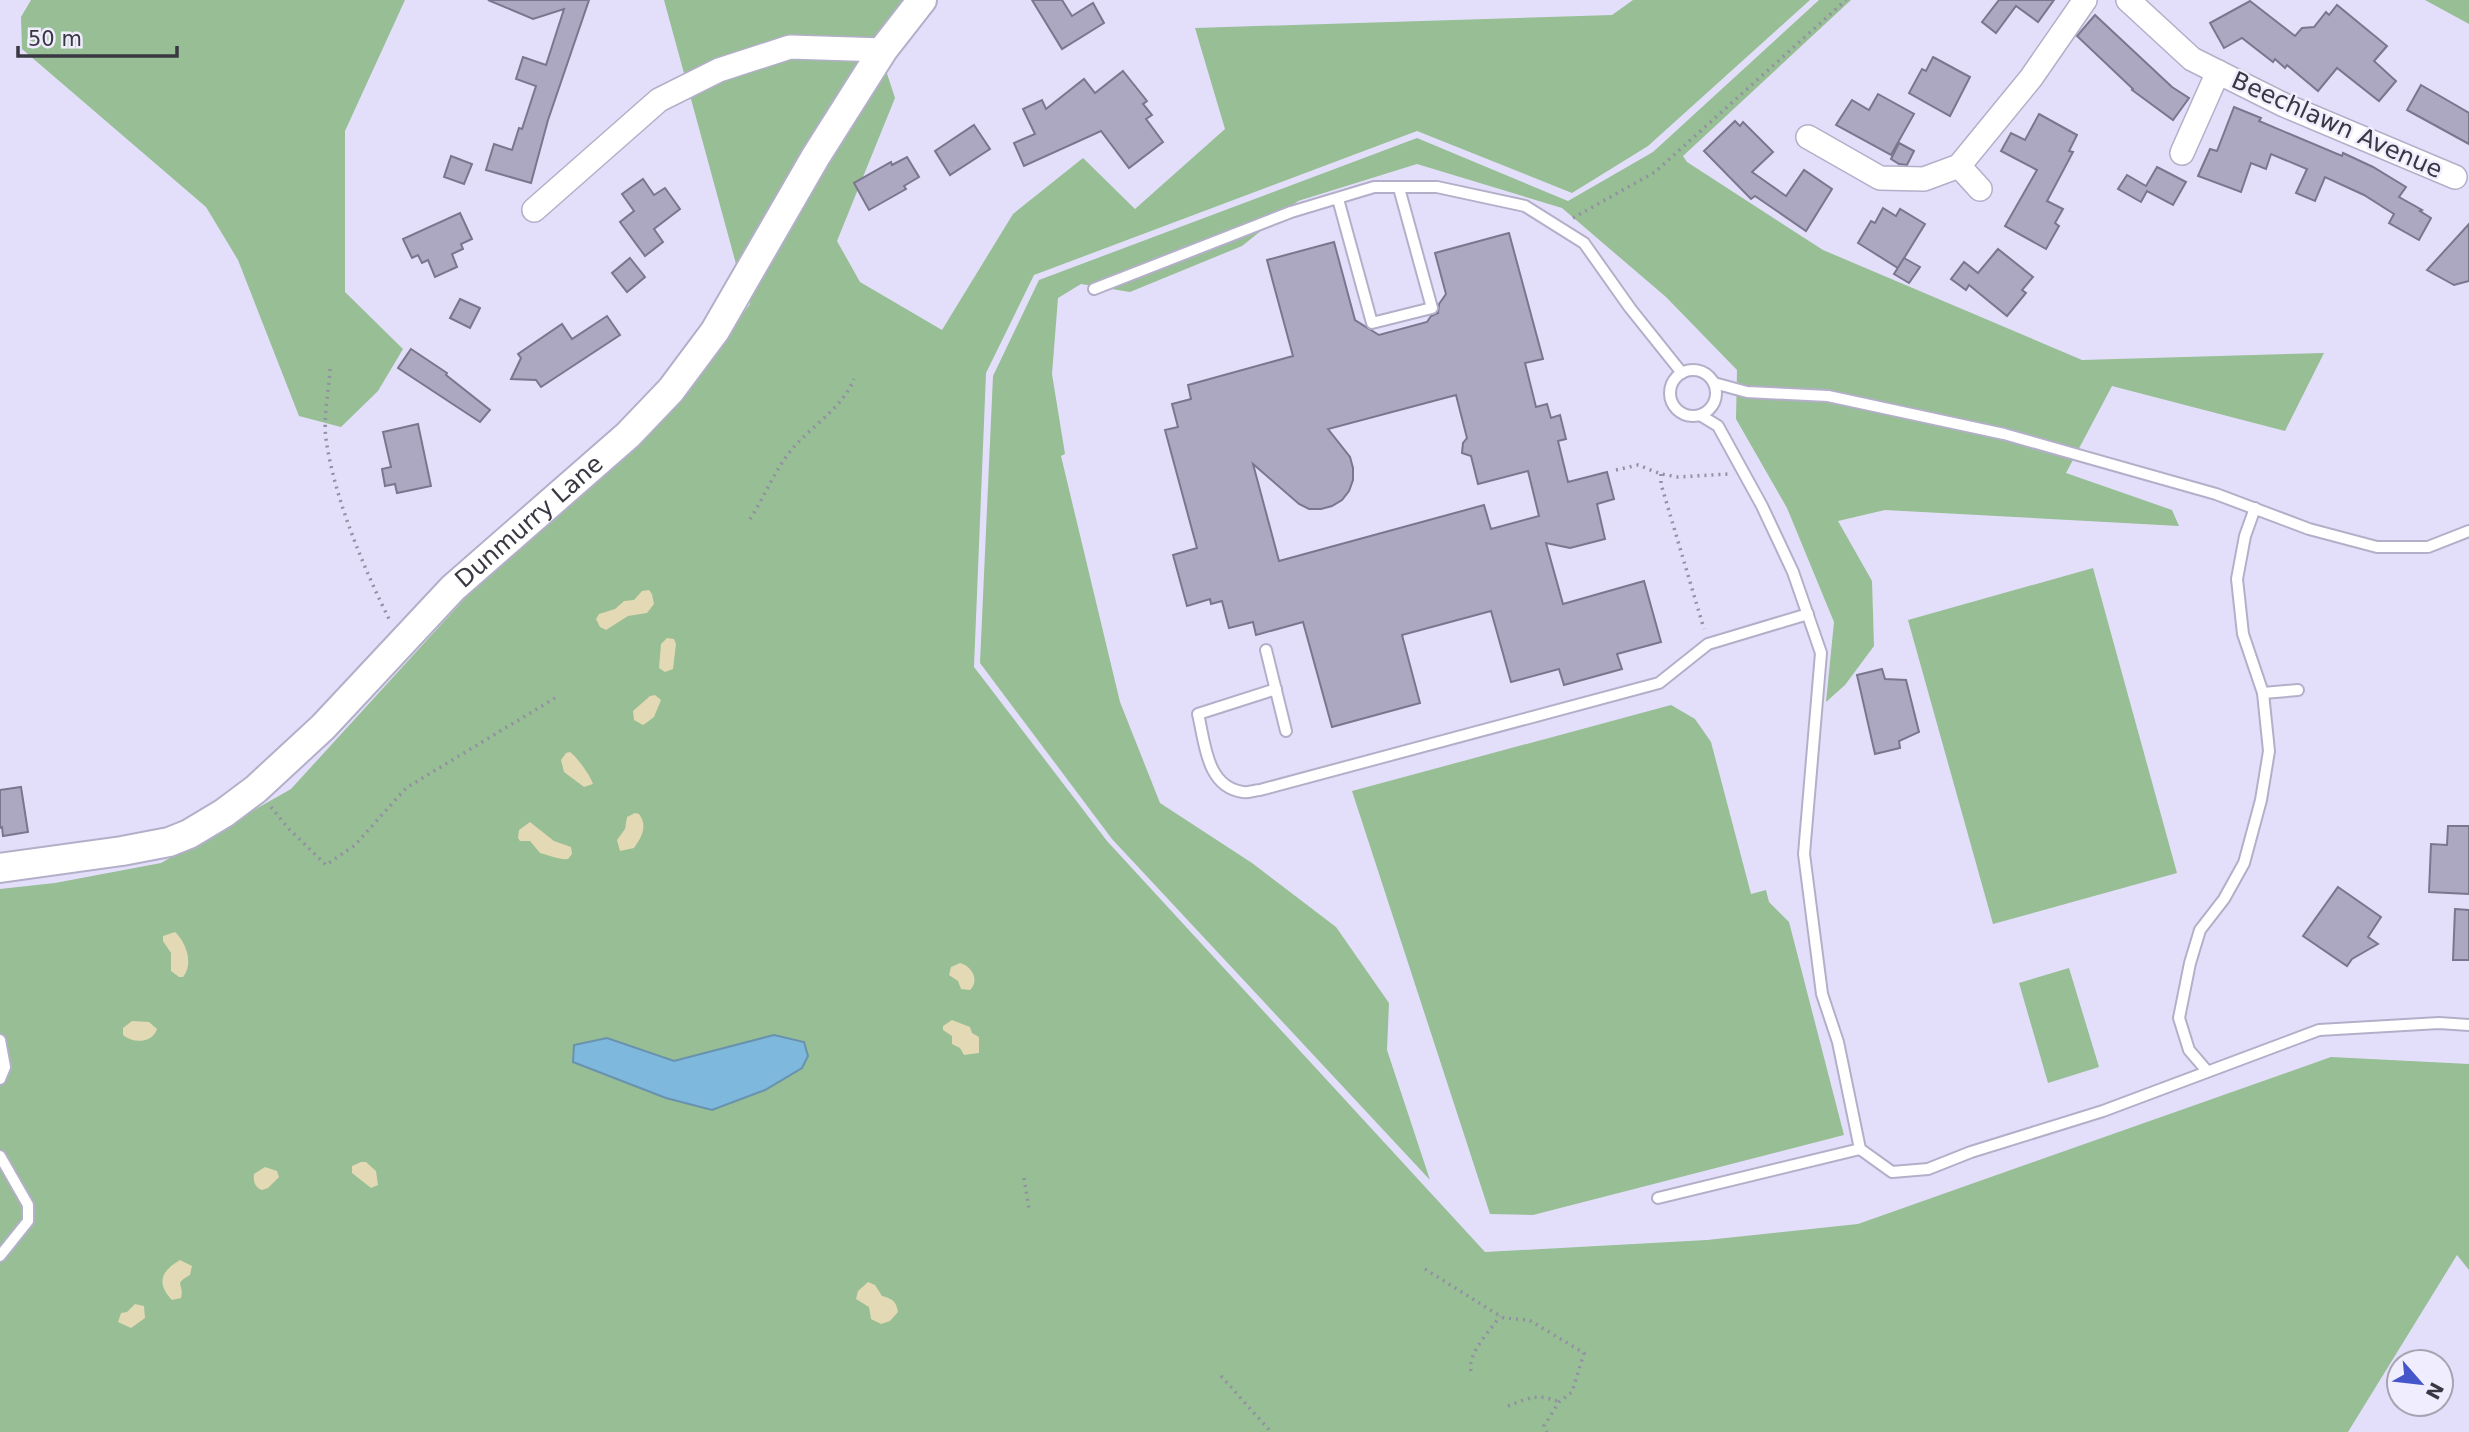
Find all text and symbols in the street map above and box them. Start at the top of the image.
scale bar [18,14,177,58]
text: 50 m [28,27,82,51]
street label: Beechlawn Avenue [2227,66,2447,184]
street label: Dunmurry Lane [450,450,609,594]
north arrow [2385,1348,2455,1418]
text: N [2422,1379,2448,1403]

